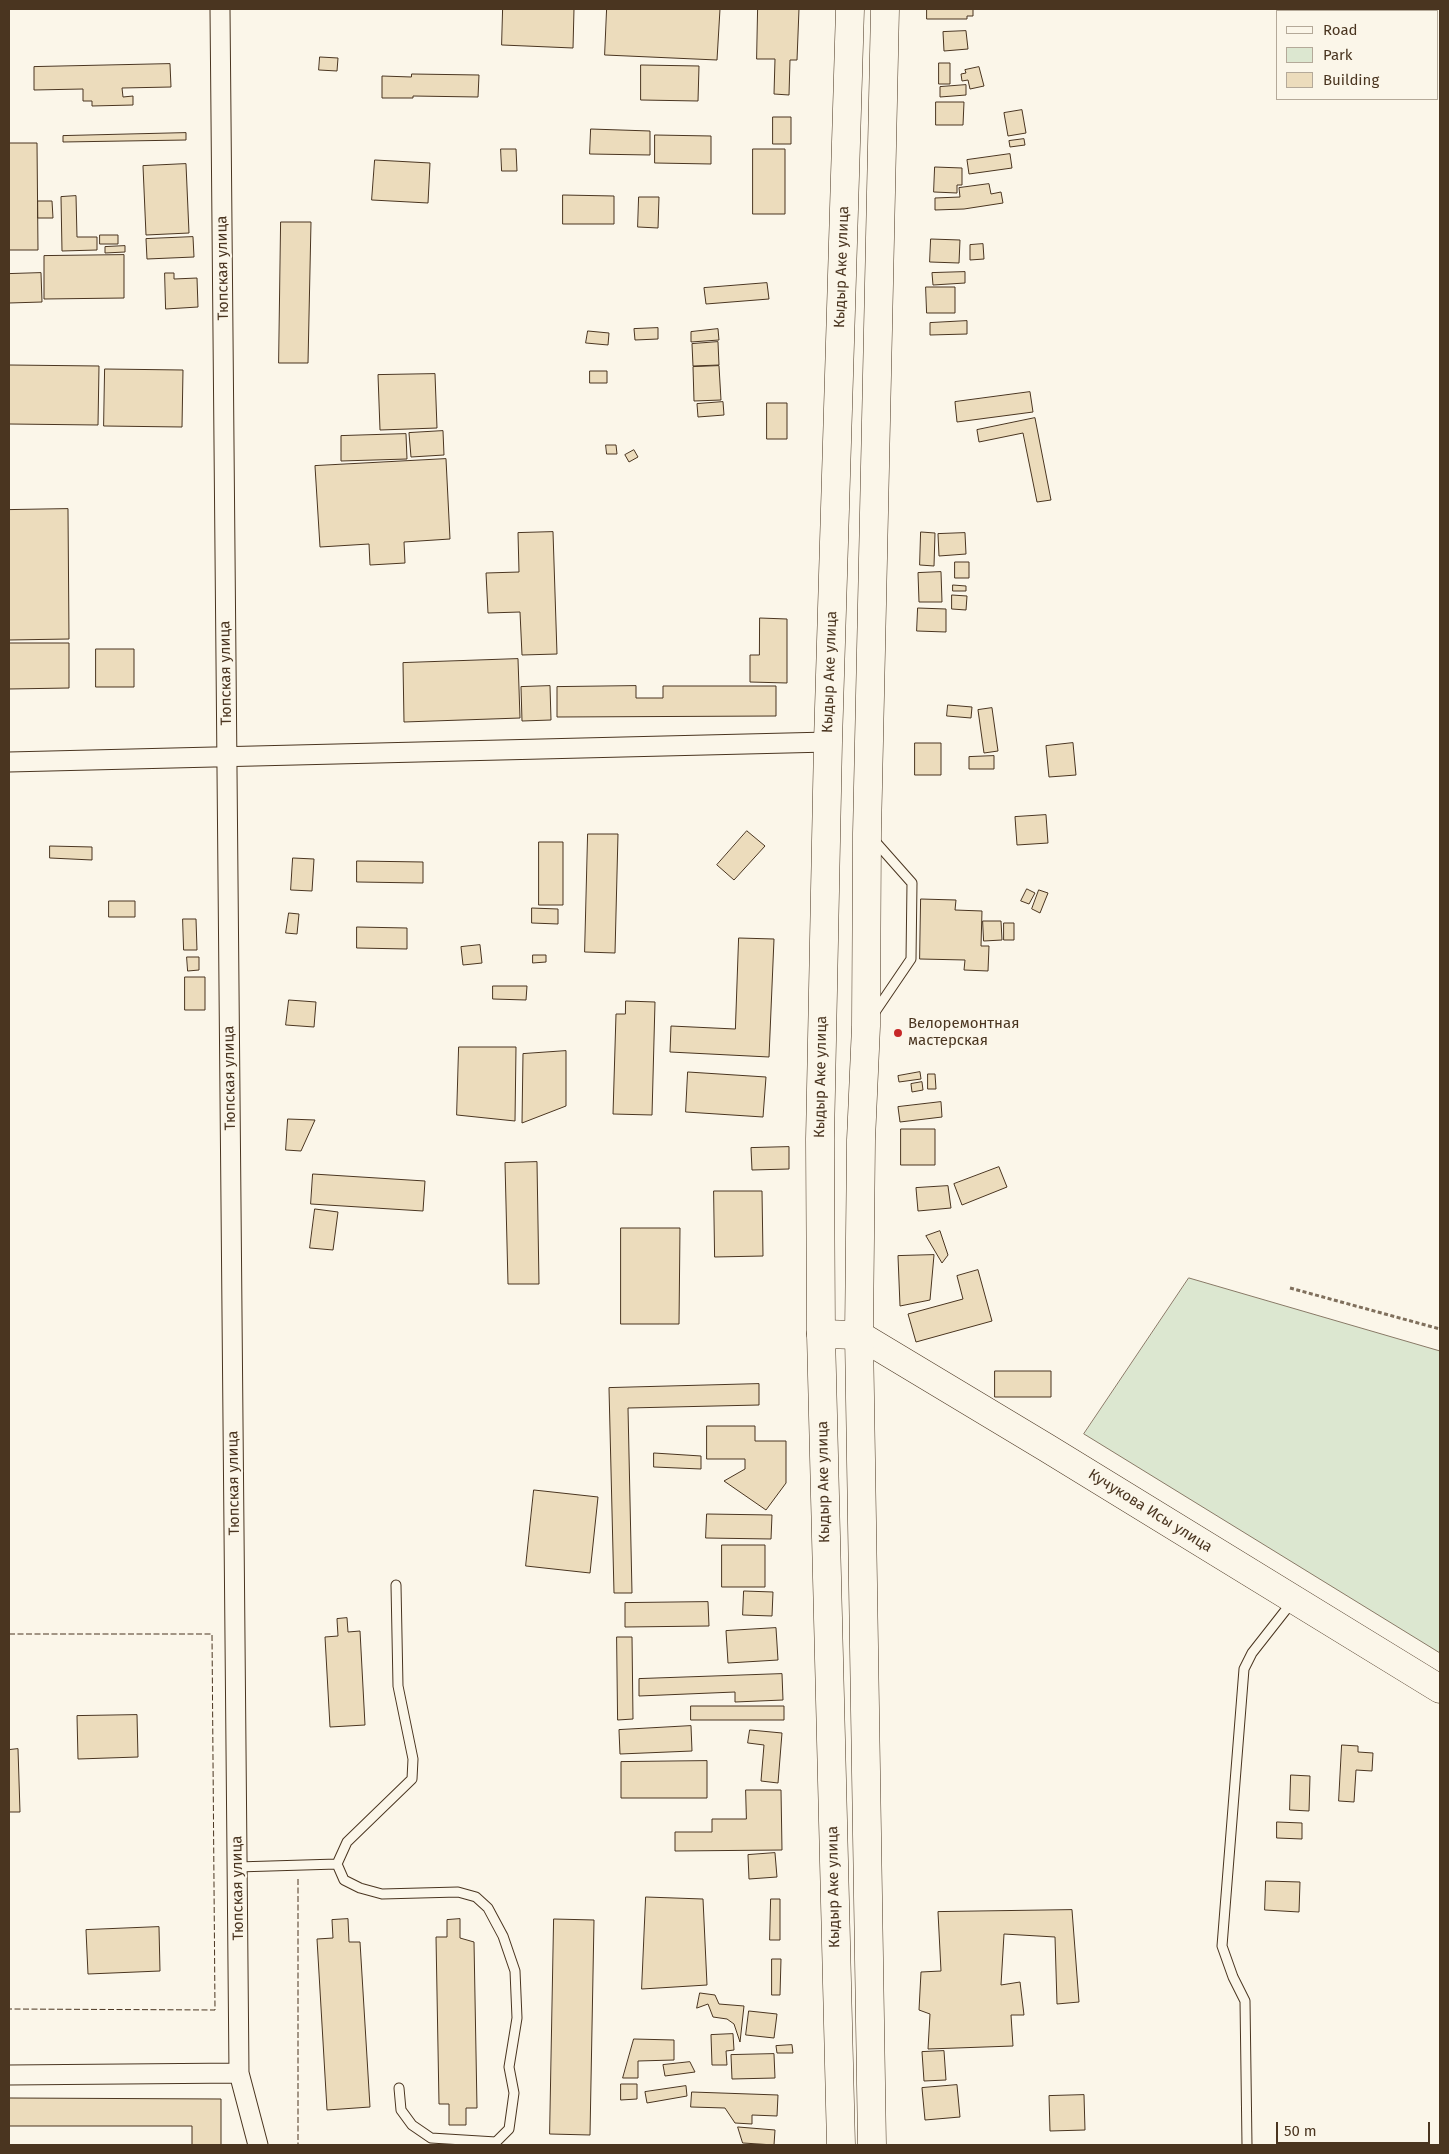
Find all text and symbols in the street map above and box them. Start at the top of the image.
legend [1276,10,1439,100]
text: Road [1323,21,1358,39]
text: Park [1323,46,1353,64]
text: Building [1323,71,1379,89]
street label: Кыдыр Аке улица [831,206,853,328]
street label: Тюпская улица [213,215,233,321]
street label: Кыдыр Аке улица [819,611,841,733]
street label: Тюпская улица [216,620,236,726]
place label: Велоремонтная мастерская [908,1015,1019,1050]
street label: Кыдыр Аке улица [811,1016,831,1138]
street label: Тюпская улица [220,1025,240,1131]
marker: Велоремонтная мастерская [892,1027,904,1039]
street label: Кыдыр Аке улица [814,1421,834,1543]
street label: Тюпская улица [224,1430,244,1536]
street label: Кучукова Исы улица [1085,1466,1215,1556]
street label: Кыдыр Аке улица [824,1826,844,1948]
street label: Тюпская улица [228,1835,248,1941]
scale bar [1279,2112,1433,2144]
text: 50 m [1284,2122,1317,2140]

